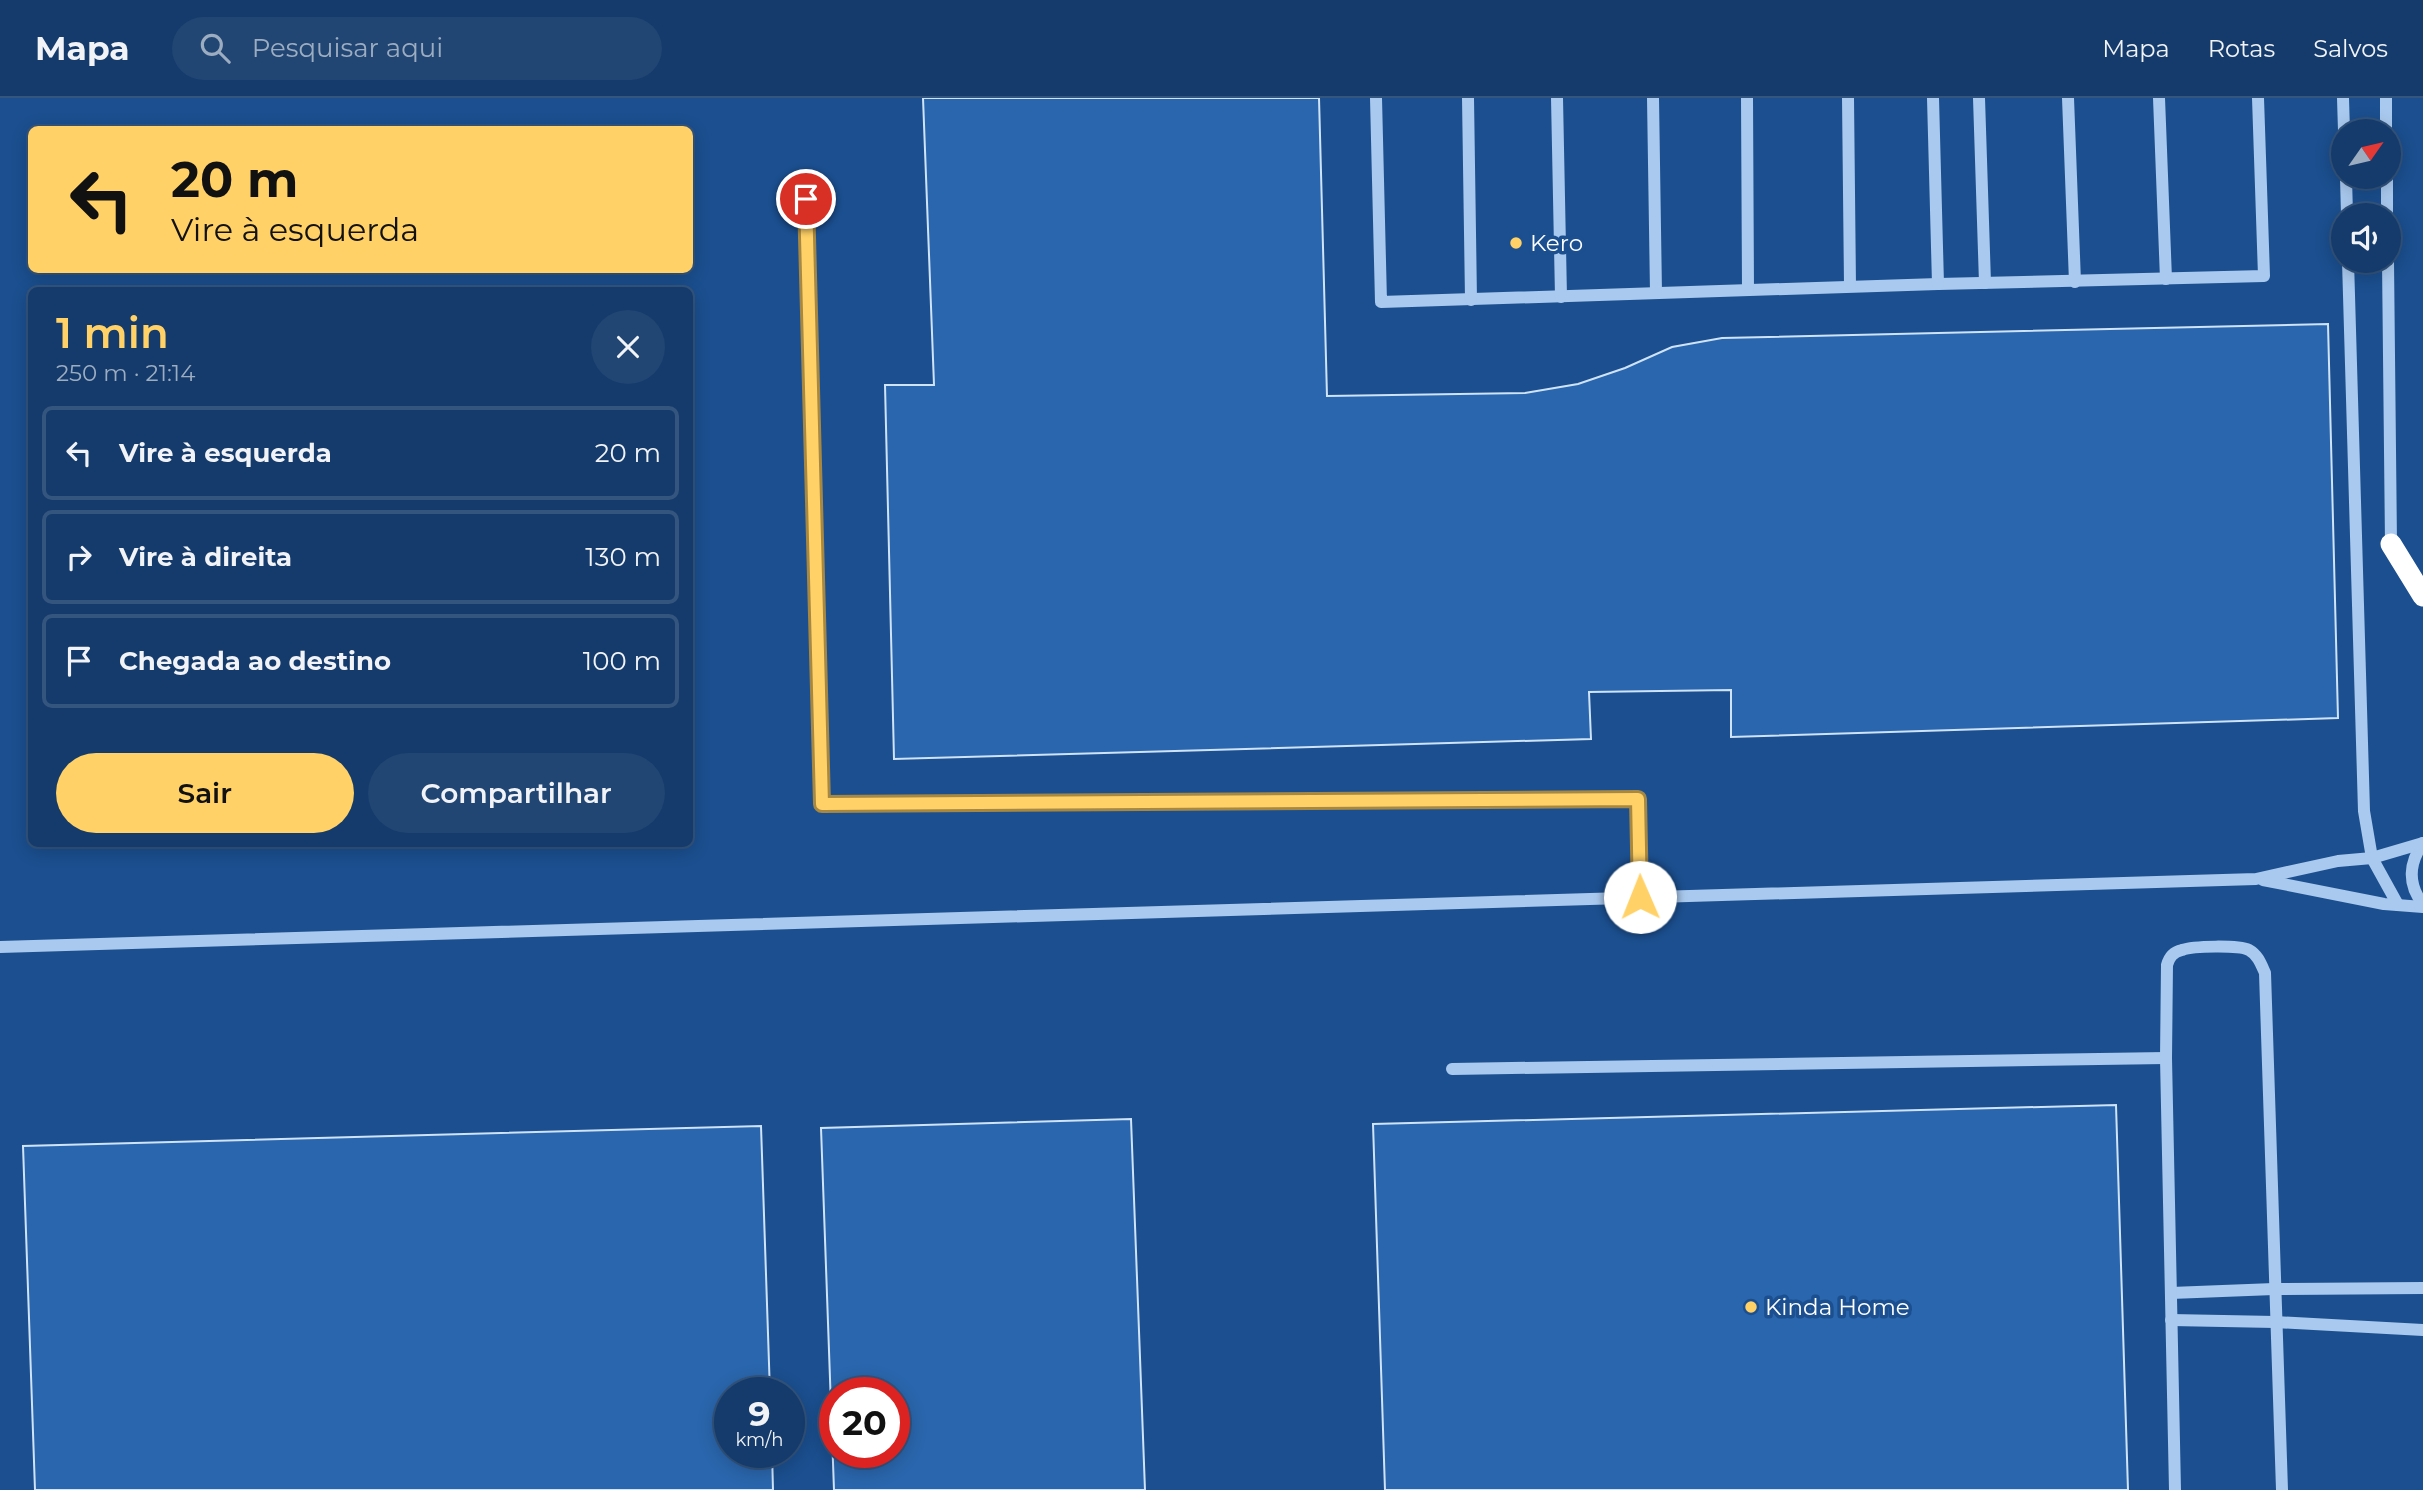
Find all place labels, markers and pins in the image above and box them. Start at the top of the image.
pin [776,169,836,229]
place label: Kero [1530,229,1583,257]
marker: Kero [1508,235,1524,251]
place label: Kinda Home [1765,1293,1910,1321]
marker: Kinda Home [1743,1299,1759,1315]

